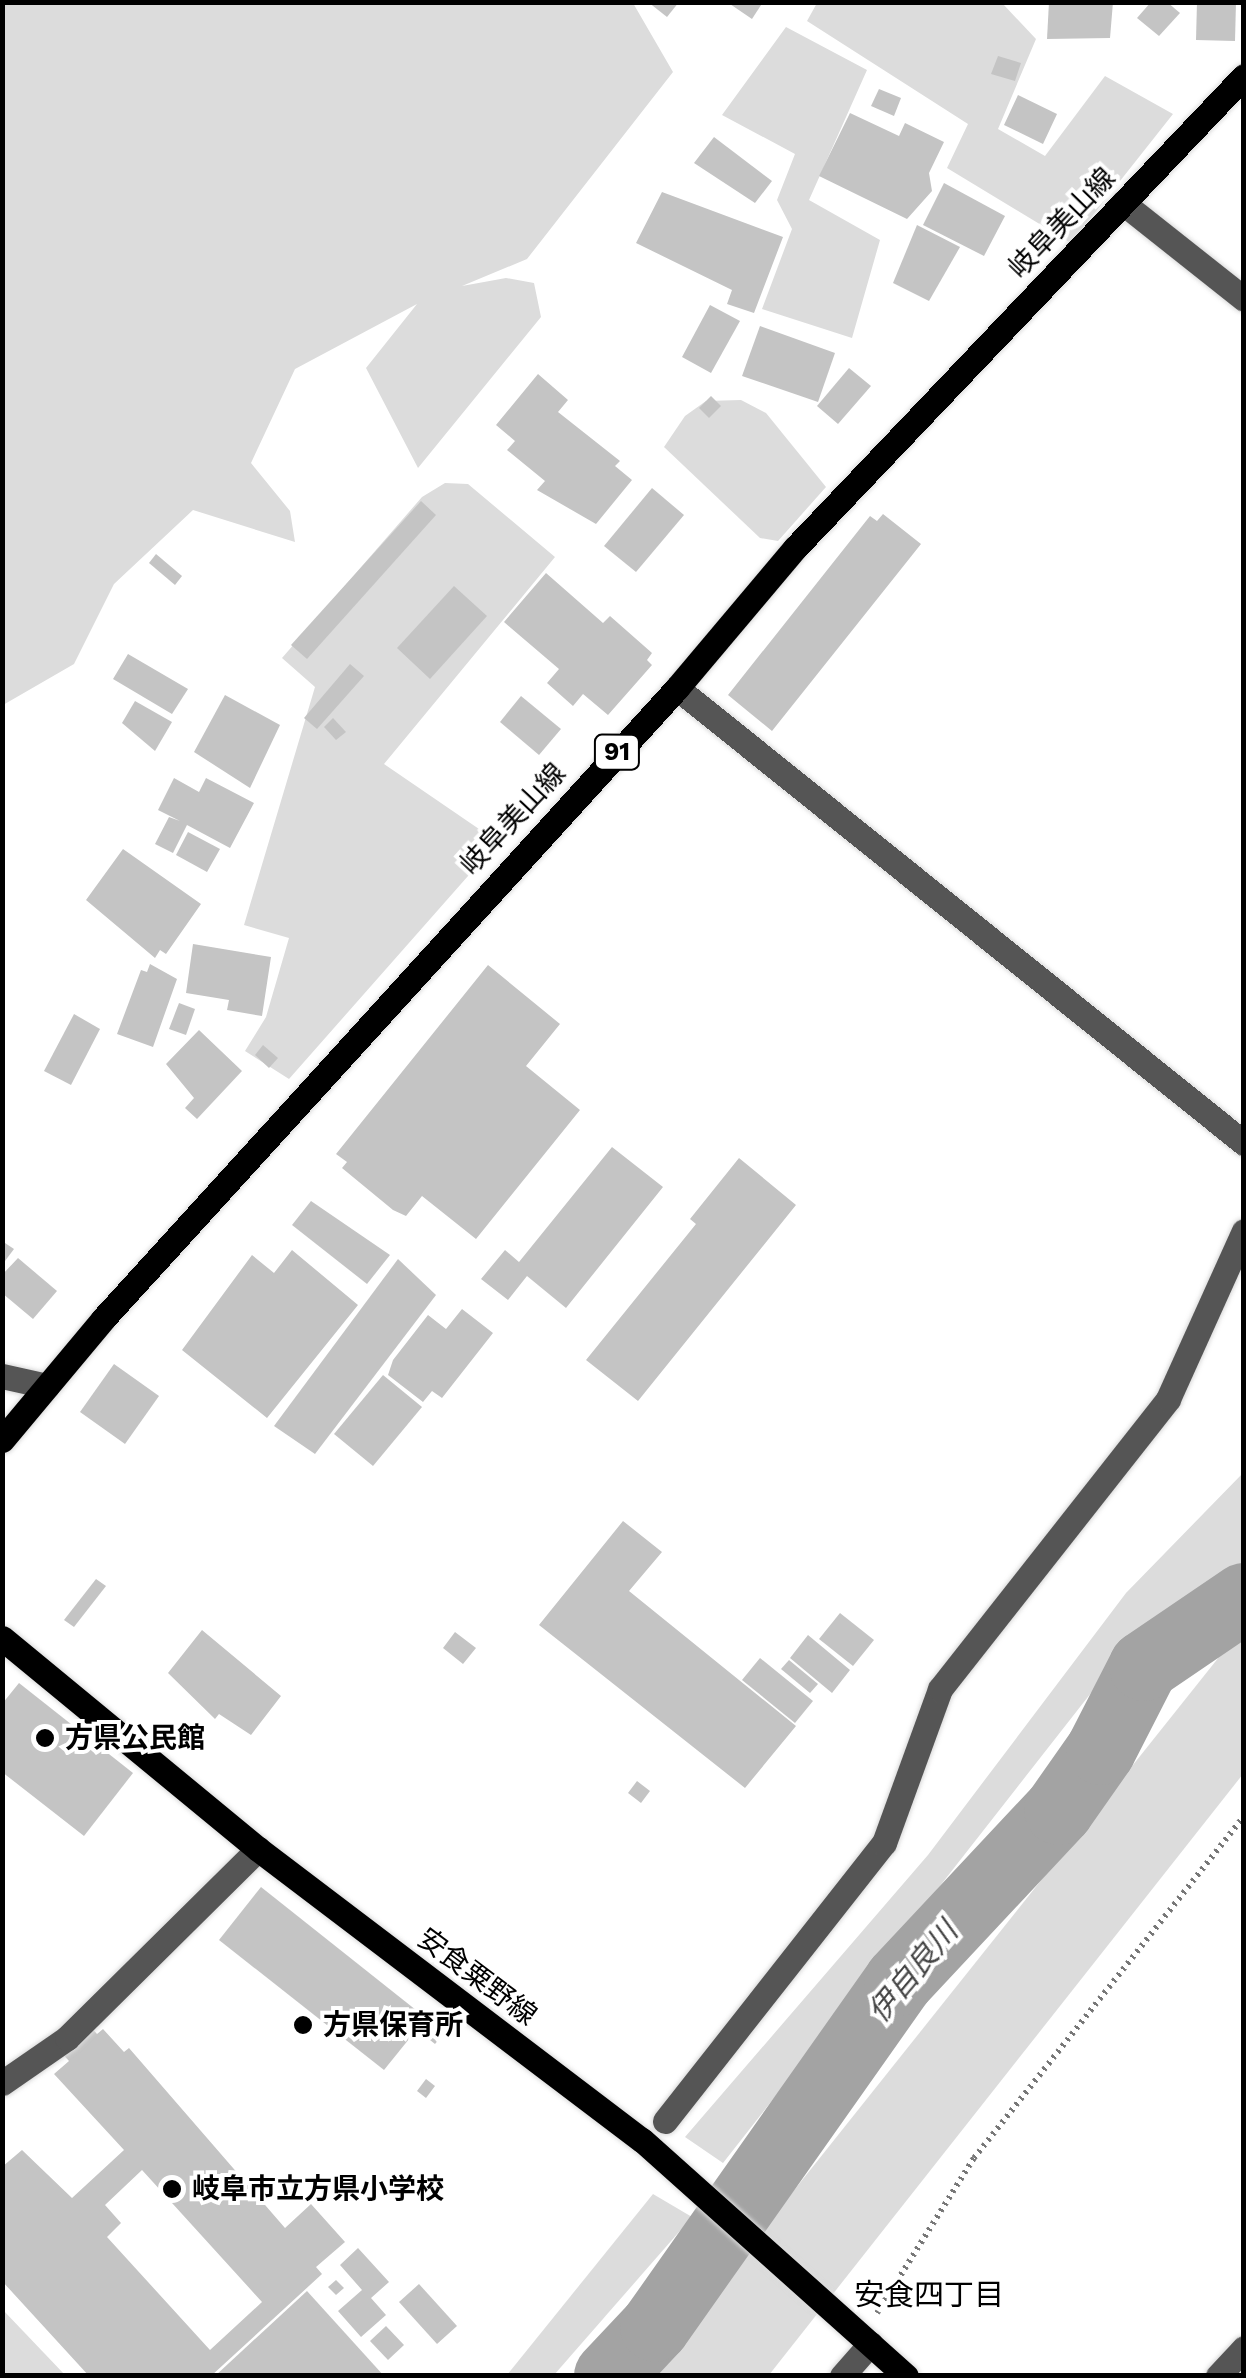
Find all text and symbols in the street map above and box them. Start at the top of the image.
street label: 岐阜美山線 [1001,161,1123,285]
road number: 91 [592,732,642,772]
street label: 岐阜美山線 [453,756,573,882]
place label: 方県公民館 [65,1721,205,1755]
marker: 方県公民館 [34,1727,56,1749]
water label: 伊自良川 [861,1914,965,2030]
street label: 安食粟野線 [411,1921,543,2033]
place label: 方県保育所 [323,2008,463,2042]
marker: 方県保育所 [292,2014,314,2036]
place label: 岐阜市立方県小学校 [192,2172,444,2206]
marker: 岐阜市立方県小学校 [161,2178,183,2200]
district label: 安食四丁目 [854,2277,1004,2313]

